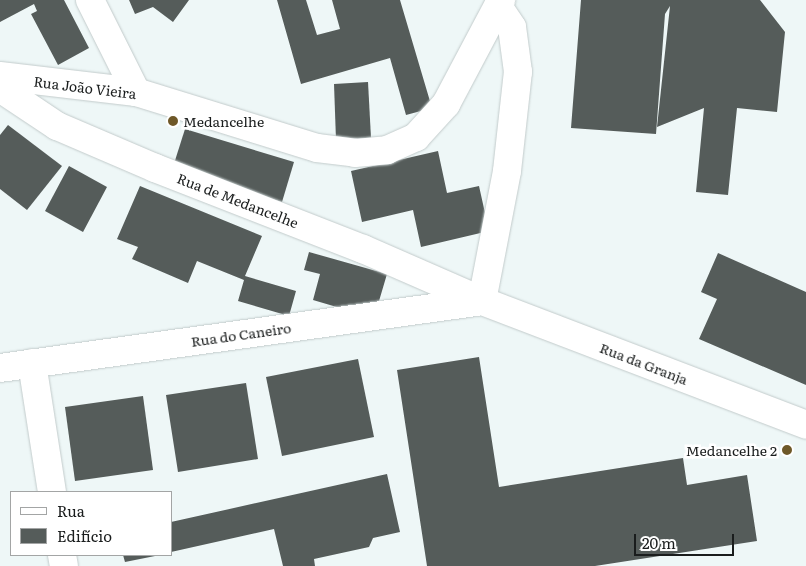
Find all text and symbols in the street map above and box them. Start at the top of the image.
street label: Rua João Vieira [33,72,137,102]
place label: Medancelhe [183,113,264,129]
marker: Medancelhe [167,115,179,127]
street label: Rua de Medancelhe [175,169,301,231]
street label: Rua do Caneiro [190,319,292,349]
street label: Rua da Granja [598,339,690,387]
place label: Medancelhe 2 [686,442,777,458]
marker: Medancelhe 2 [781,444,793,456]
legend [10,491,172,556]
text: Rua [57,499,85,522]
text: Edifício [57,524,112,547]
scale bar [636,524,736,556]
text: 20 m [642,531,676,554]

